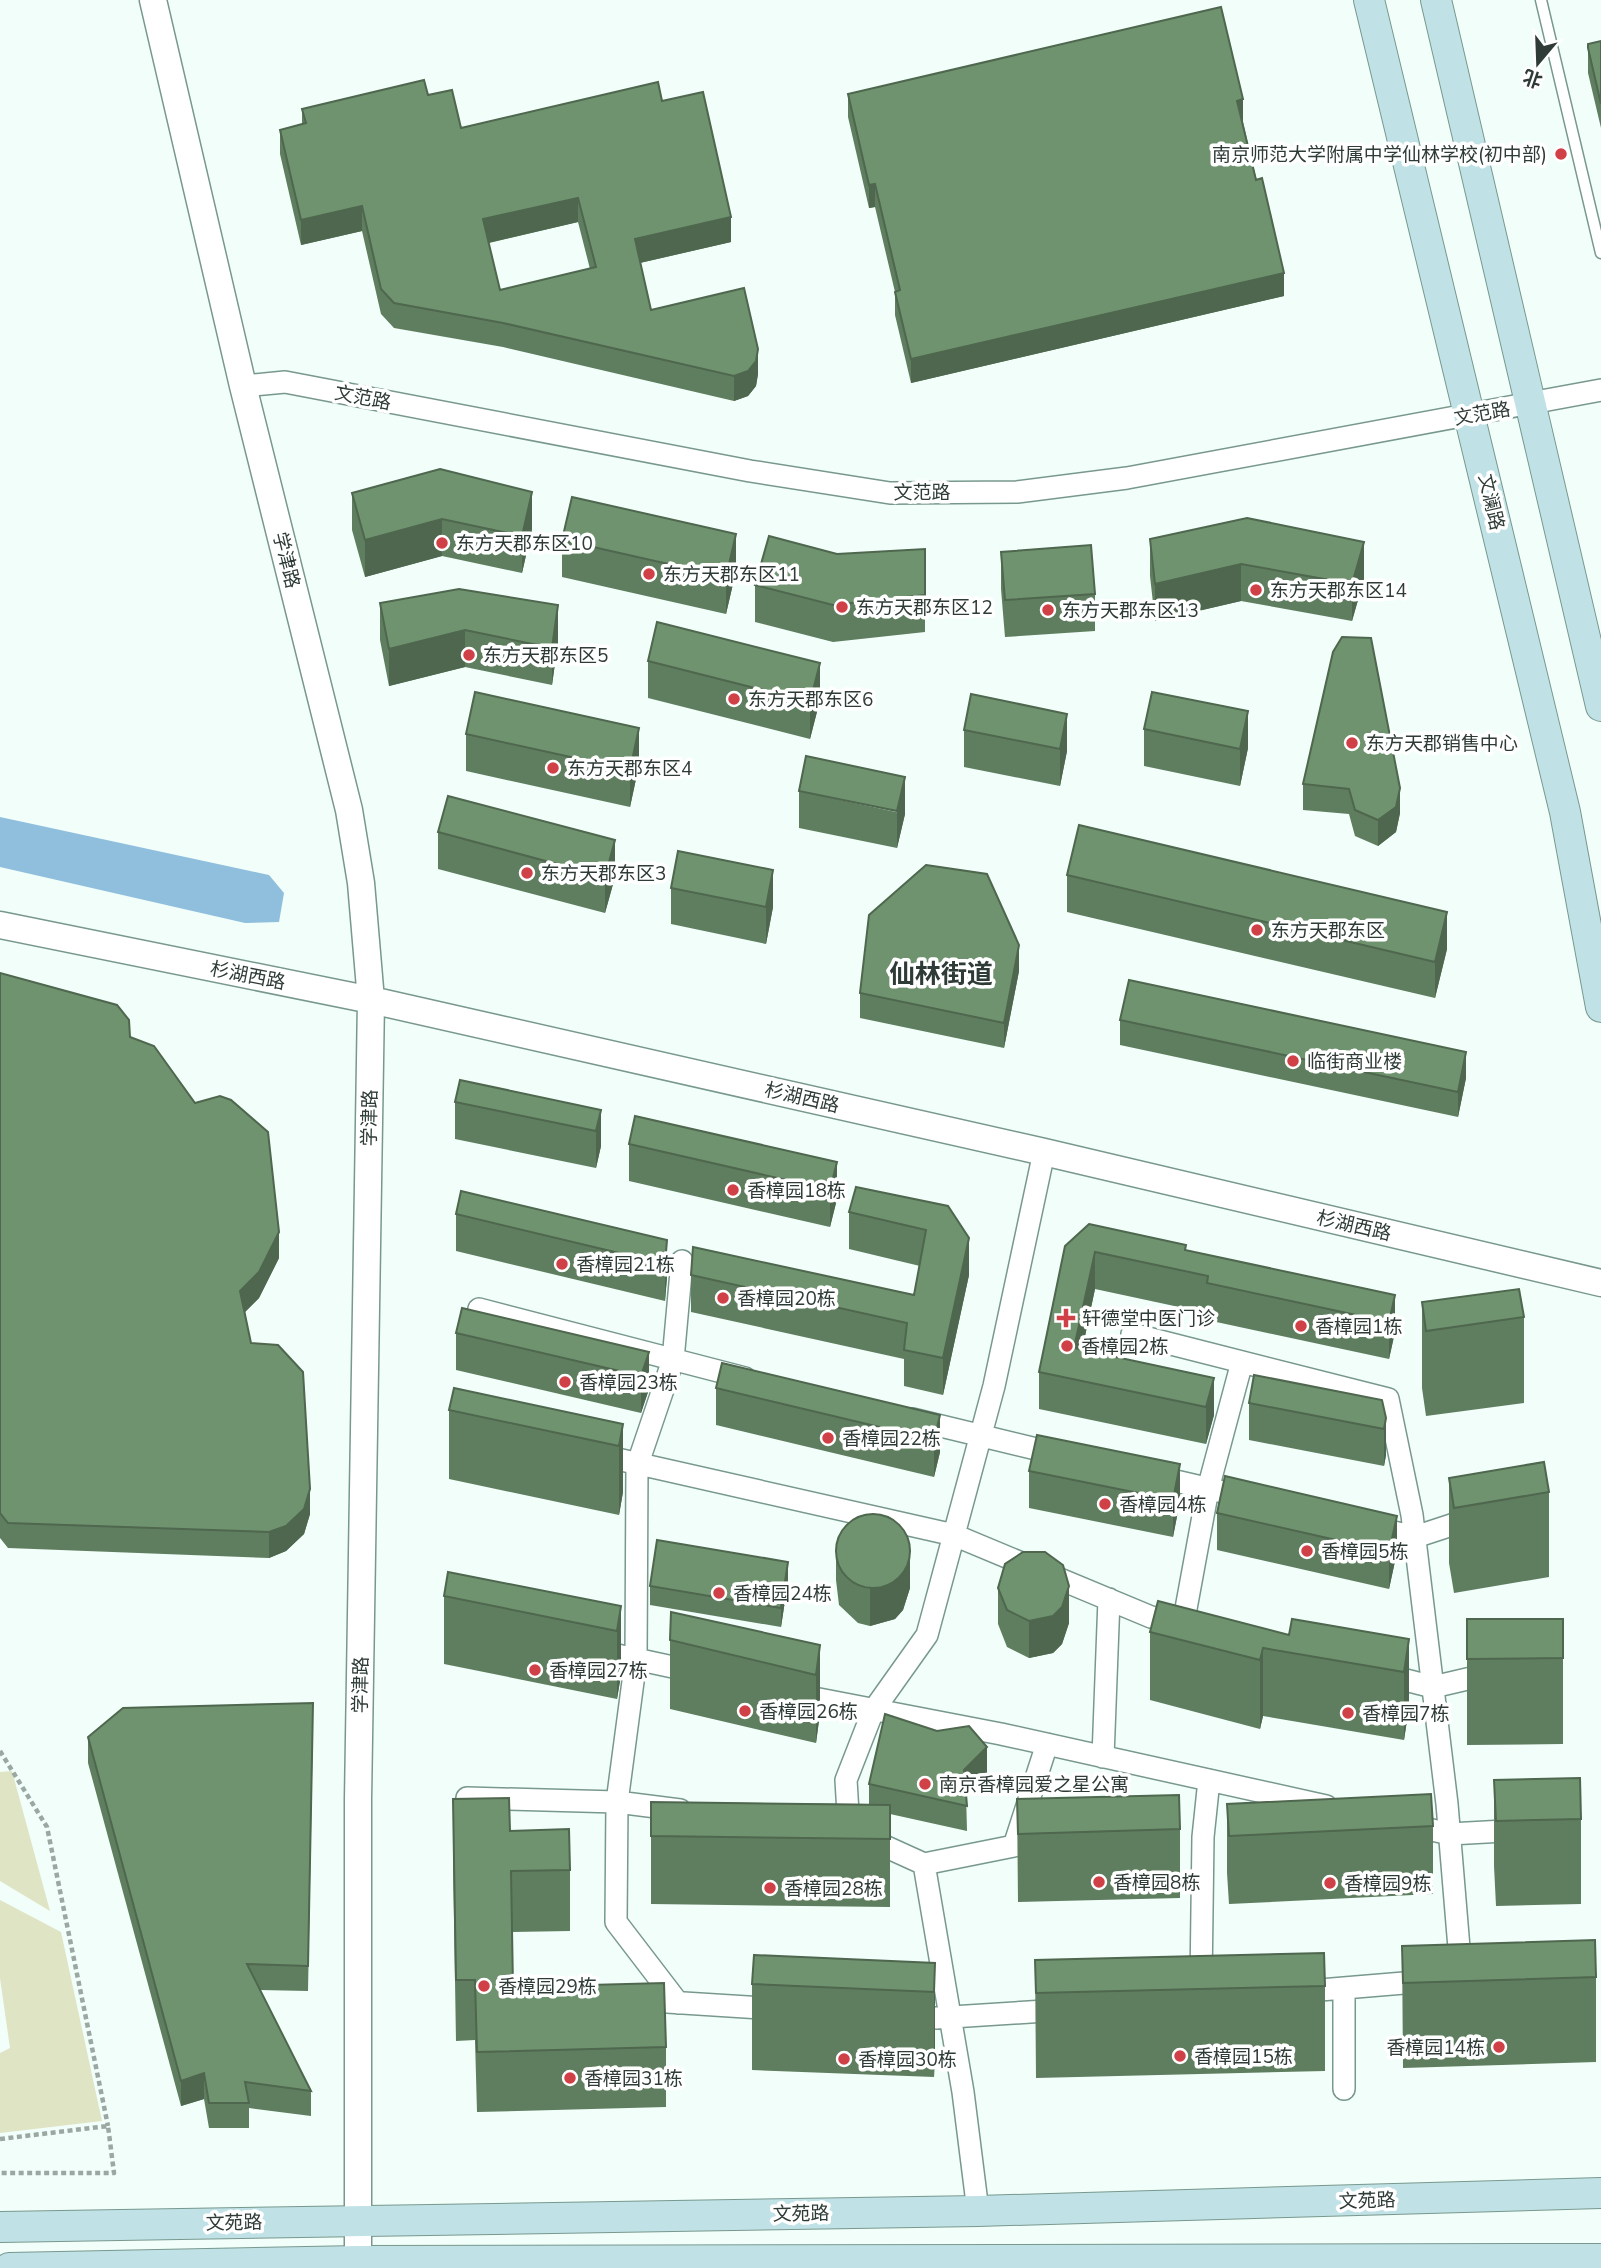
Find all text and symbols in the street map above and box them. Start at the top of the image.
north arrow [1503,28,1573,98]
text: 北 [1520,63,1546,94]
place label: 南京师范大学附属中学仙林学校(初中部) [1212,142,1547,168]
marker: 南京师范大学附属中学仙林学校(初中部) [1553,146,1569,162]
street label: 文范路 [332,380,393,416]
street label: 文范路 [1452,396,1513,432]
street label: 文澜路 [1472,472,1510,533]
street label: 文范路 [893,480,951,506]
street label: 学津路 [267,529,306,591]
place label: 东方天郡东区10 [456,531,593,557]
marker: 东方天郡东区10 [434,535,450,551]
place label: 东方天郡东区11 [663,562,800,588]
marker: 东方天郡东区11 [641,566,657,582]
place label: 东方天郡东区14 [1270,578,1407,604]
marker: 东方天郡东区14 [1248,582,1264,598]
place label: 东方天郡东区12 [856,595,993,621]
place label: 东方天郡东区13 [1062,598,1199,624]
marker: 东方天郡东区12 [834,599,850,615]
marker: 东方天郡东区13 [1040,602,1056,618]
place label: 东方天郡东区5 [483,643,608,669]
marker: 东方天郡东区5 [461,647,477,663]
place label: 东方天郡东区6 [748,687,873,713]
marker: 东方天郡东区6 [726,691,742,707]
place label: 东方天郡销售中心 [1366,731,1518,757]
marker: 东方天郡销售中心 [1344,735,1360,751]
place label: 东方天郡东区4 [567,756,692,782]
marker: 东方天郡东区4 [545,760,561,776]
place label: 东方天郡东区3 [541,861,666,887]
marker: 东方天郡东区3 [519,865,535,881]
place label: 东方天郡东区 [1271,918,1385,944]
marker: 东方天郡东区 [1249,922,1265,938]
street label: 杉湖西路 [208,956,288,996]
district label: 仙林街道 [889,957,993,992]
place label: 临街商业楼 [1307,1049,1402,1075]
marker: 临街商业楼 [1285,1053,1301,1069]
street label: 杉湖西路 [762,1077,842,1119]
street label: 学津路 [357,1089,383,1147]
place label: 香樟园18栋 [747,1178,846,1204]
marker: 香樟园18栋 [725,1182,741,1198]
street label: 杉湖西路 [1314,1205,1394,1247]
place label: 香樟园21栋 [576,1252,675,1278]
marker: 香樟园21栋 [554,1256,570,1272]
place label: 香樟园20栋 [737,1286,836,1312]
marker: 香樟园20栋 [715,1290,731,1306]
place label: 轩德堂中医门诊 [1082,1306,1215,1332]
marker: 轩德堂中医门诊 [1056,1308,1076,1328]
place label: 香樟园1栋 [1315,1314,1402,1340]
marker: 香樟园1栋 [1293,1318,1309,1334]
place label: 香樟园2栋 [1081,1334,1168,1360]
marker: 香樟园2栋 [1059,1338,1075,1354]
place label: 香樟园23栋 [579,1370,678,1396]
marker: 香樟园23栋 [557,1374,573,1390]
place label: 香樟园22栋 [842,1426,941,1452]
marker: 香樟园22栋 [820,1430,836,1446]
place label: 香樟园4栋 [1119,1492,1206,1518]
marker: 香樟园4栋 [1097,1496,1113,1512]
place label: 香樟园5栋 [1321,1539,1408,1565]
marker: 香樟园5栋 [1299,1543,1315,1559]
place label: 香樟园24栋 [733,1581,832,1607]
marker: 香樟园24栋 [711,1585,727,1601]
street label: 学津路 [348,1656,374,1714]
place label: 香樟园27栋 [549,1658,648,1684]
marker: 香樟园27栋 [527,1662,543,1678]
place label: 香樟园26栋 [759,1699,858,1725]
place label: 香樟园7栋 [1362,1701,1449,1727]
marker: 香樟园26栋 [737,1703,753,1719]
marker: 香樟园7栋 [1340,1705,1356,1721]
place label: 南京香樟园爱之星公寓 [939,1772,1129,1798]
marker: 南京香樟园爱之星公寓 [917,1776,933,1792]
place label: 香樟园8栋 [1113,1870,1200,1896]
place label: 香樟园9栋 [1344,1871,1431,1897]
marker: 香樟园8栋 [1091,1874,1107,1890]
marker: 香樟园9栋 [1322,1875,1338,1891]
place label: 香樟园28栋 [784,1876,883,1902]
marker: 香樟园28栋 [762,1880,778,1896]
place label: 香樟园29栋 [498,1974,597,2000]
marker: 香樟园29栋 [476,1978,492,1994]
place label: 香樟园14栋 [1386,2035,1485,2061]
marker: 香樟园14栋 [1491,2039,1507,2055]
place label: 香樟园15栋 [1194,2044,1293,2070]
place label: 香樟园30栋 [858,2047,957,2073]
marker: 香樟园15栋 [1172,2048,1188,2064]
marker: 香樟园30栋 [836,2051,852,2067]
place label: 香樟园31栋 [584,2066,683,2092]
marker: 香樟园31栋 [562,2070,578,2086]
street label: 文苑路 [1338,2187,1396,2215]
street label: 文苑路 [772,2201,830,2227]
street label: 文苑路 [205,2210,263,2236]

